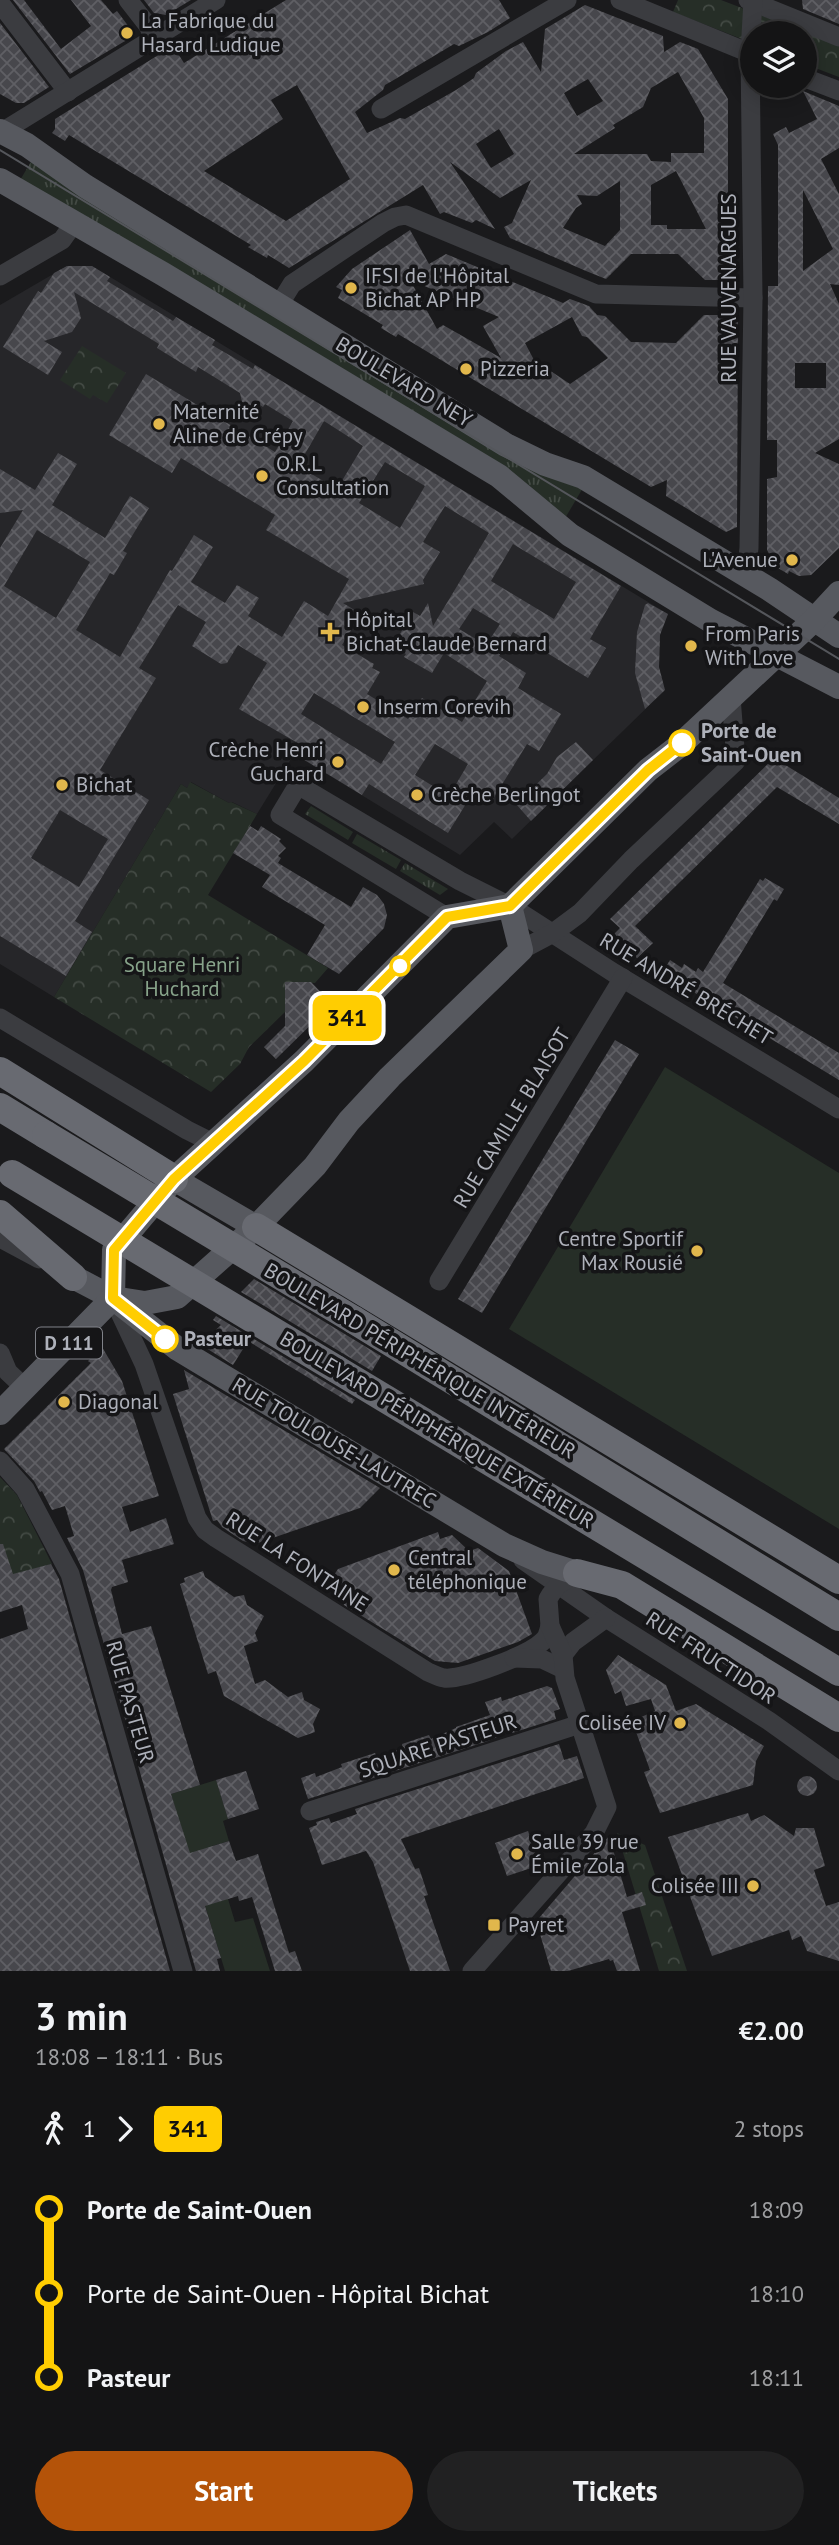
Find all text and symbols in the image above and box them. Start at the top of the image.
place label: La Fabrique du Hasard Ludique [141,7,281,58]
map controls [740,21,817,98]
button: layers [740,21,817,98]
marker: La Fabrique du Hasard Ludique [119,25,135,41]
street label: RUE VAUVENARGUES [715,193,742,383]
place label: IFSI de l'Hôpital Bichat AP HP [365,262,509,313]
marker: IFSI de l'Hôpital Bichat AP HP [343,280,359,296]
street label: BOULEVARD NEY [331,330,478,433]
place label: Pizzeria [480,355,550,382]
marker: Pizzeria [458,361,474,377]
place label: Maternité Aline de Crépy [173,398,303,449]
marker: Maternité Aline de Crépy [151,416,167,432]
place label: O.R.L Consultation [276,450,389,501]
marker: O.R.L Consultation [254,468,270,484]
place label: L'Avenue [702,546,778,573]
marker: L'Avenue [784,552,800,568]
place label: Hôpital Bichat-Claude Bernard [346,606,547,657]
place label: From Paris With Love [705,620,800,671]
marker: Hôpital Bichat-Claude Bernard [320,622,340,642]
marker: From Paris With Love [683,638,699,654]
place label: Inserm Corevih [377,693,511,720]
marker: Inserm Corevih [355,699,371,715]
place label: Porte de Saint-Ouen [701,717,802,768]
marker: Porte de Saint-Ouen [669,730,695,756]
place label: Crèche Henri Guchard [209,736,324,787]
marker: Crèche Henri Guchard [330,754,346,770]
place label: Bichat [76,771,132,798]
marker: Bichat [54,777,70,793]
place label: Crèche Berlingot [431,781,580,808]
marker: Crèche Berlingot [409,787,425,803]
street label: RUE ANDRÉ BRÉCHET [595,926,778,1051]
park label: Square Henri Huchard [124,951,240,1002]
unlabelled marker [390,956,410,976]
line badge: 341 [307,995,387,1041]
text: 341 [327,1002,367,1033]
street label: RUE CAMILLE BLAISOT [447,1022,576,1213]
place label: Centre Sportif Max Rousié [558,1225,684,1276]
marker: Centre Sportif Max Rousié [689,1243,705,1259]
street label: BOULEVARD PÉRIPHÉRIQUE INTÉRIEUR [259,1257,581,1465]
place label: Pasteur [184,1325,252,1352]
street label: BOULEVARD PÉRIPHÉRIQUE EXTÉRIEUR [275,1325,599,1534]
marker: Pasteur [152,1326,178,1352]
road number: D 111 [36,1328,102,1358]
street label: RUE TOULOUSE-LAUTREC [227,1371,441,1514]
place label: Diagonal [78,1388,158,1415]
marker: Diagonal [56,1394,72,1410]
street label: RUE LA FONTAINE [221,1505,374,1618]
place label: Central téléphonique [408,1544,527,1595]
marker: Central téléphonique [386,1562,402,1578]
street label: RUE FRUCTIDOR [641,1605,781,1710]
street label: RUE PASTEUR [100,1638,161,1766]
street label: SQUARE PASTEUR [356,1707,520,1784]
place label: Colisée IV [578,1709,666,1736]
marker: Colisée IV [672,1715,688,1731]
place label: Salle 39 rue Émile Zola [531,1828,639,1879]
marker: Salle 39 rue Émile Zola [509,1846,525,1862]
place label: Colisée III [651,1872,739,1899]
marker: Colisée III [745,1878,761,1894]
place label: Payret [508,1911,564,1938]
marker: Payret [486,1917,502,1933]
text: 3 min [35,1991,128,2040]
text: €2.00 [739,2014,804,2047]
text: 18:08 – 18:11 · Bus [35,2042,223,2071]
icon: walk [35,2110,73,2148]
icon: forward [106,2110,144,2148]
text: 341 [168,2113,208,2144]
text: 1 [83,2114,96,2143]
text: 2 stops [734,2114,804,2143]
text: Porte de Saint-Ouen [87,2193,312,2226]
text: 18:09 [749,2195,804,2224]
text: Porte de Saint-Ouen - Hôpital Bichat [87,2277,489,2310]
text: 18:10 [749,2279,804,2308]
text: Pasteur [87,2361,170,2394]
text: 18:11 [749,2363,804,2392]
button: Start [35,2451,413,2531]
button: Tickets [427,2451,804,2531]

